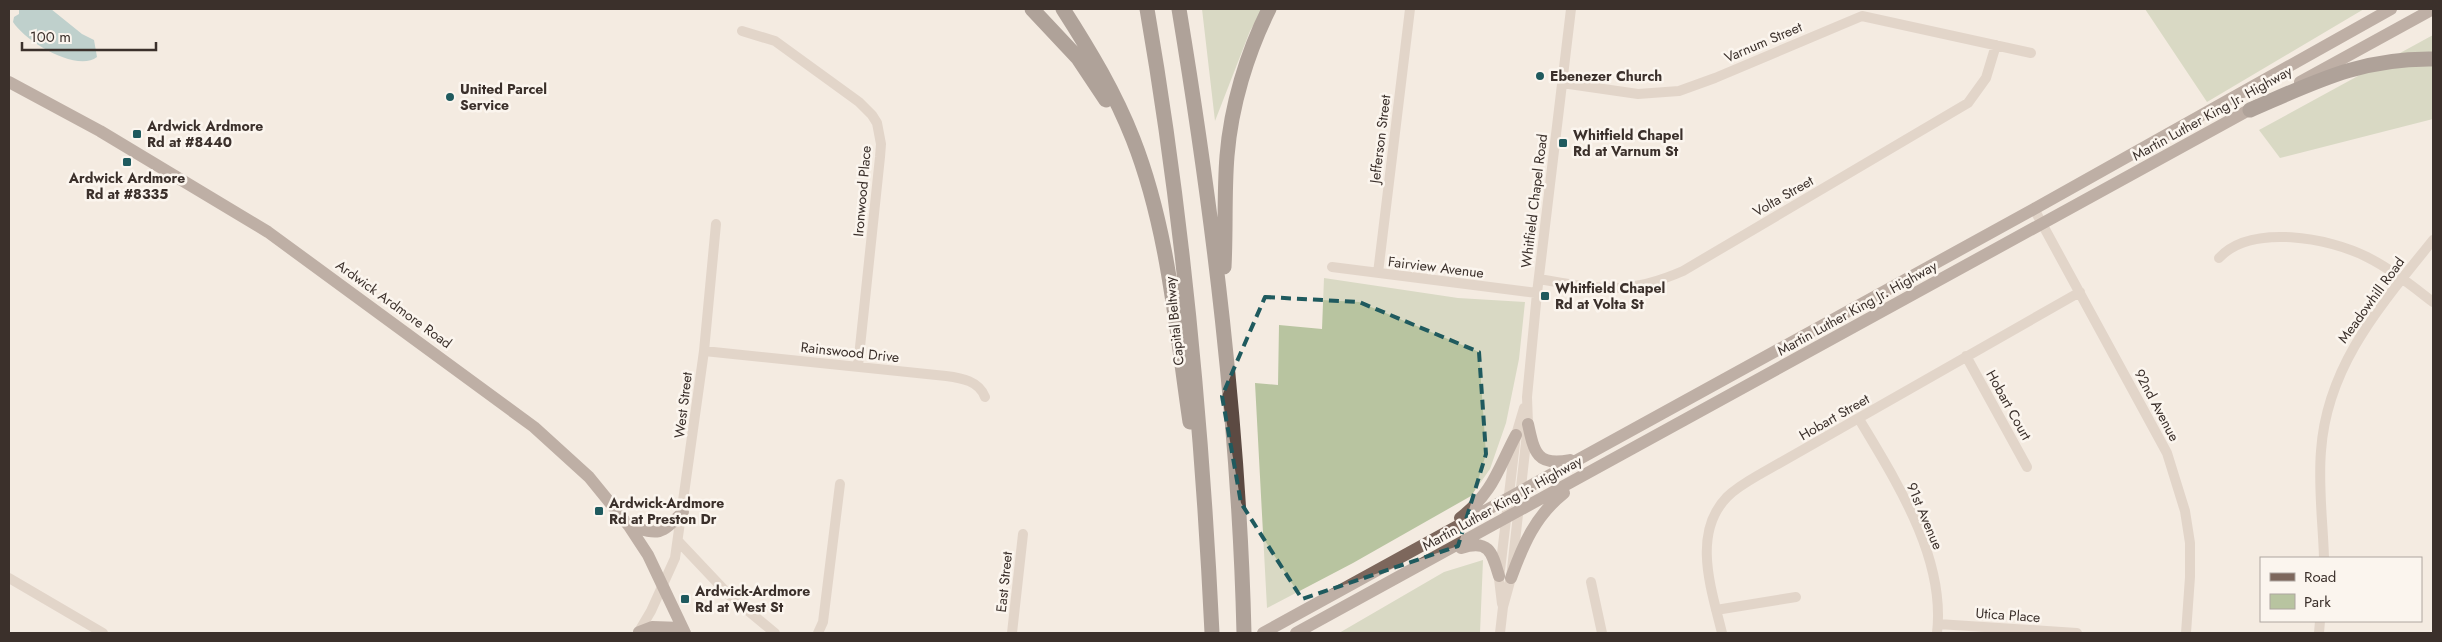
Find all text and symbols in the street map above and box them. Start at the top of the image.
street label: Varnum Street [1721,16,1806,67]
scale bar [22,20,156,52]
text: 100 m [30,26,71,48]
street label: Martin Luther King Jr. Highway [2129,60,2296,165]
place label: Ebenezer Church [1550,66,1662,86]
marker: Ebenezer Church [1534,70,1546,82]
place label: United Parcel Service [460,79,547,115]
marker: United Parcel Service [444,91,456,103]
street label: Jefferson Street [1364,93,1395,186]
place label: Ardwick Ardmore Rd at #8440 [146,116,263,152]
place label: Whitfield Chapel Rd at Varnum St [1573,125,1683,161]
marker: Ardwick Ardmore Rd at #8440 [131,128,143,140]
street label: Whitfield Chapel Road [1516,133,1552,269]
marker: Whitfield Chapel Rd at Varnum St [1557,137,1569,149]
street label: Ironwood Place [848,145,876,237]
marker: Ardwick Ardmore Rd at #8335 [121,156,133,168]
place label: Ardwick Ardmore Rd at #8335 [68,168,185,204]
street label: Volta Street [1749,170,1817,221]
street label: Fairview Avenue [1387,251,1485,283]
street label: Meadowhill Road [2333,253,2409,347]
street label: Ardwick Ardmore Road [332,255,456,353]
street label: Martin Luther King Jr. Highway [1774,255,1941,360]
street label: Capital Beltway [1159,275,1189,367]
place label: Whitfield Chapel Rd at Volta St [1555,278,1665,314]
marker: Whitfield Chapel Rd at Volta St [1539,290,1551,302]
street label: Rainswood Drive [800,337,900,367]
street label: 92nd Avenue [2130,365,2184,445]
street label: Hobart Court [1981,366,2037,444]
street label: West Street [669,370,697,439]
street label: Hobart Street [1795,388,1873,445]
street label: Martin Luther King Jr. Highway [1419,450,1586,555]
street label: 91st Avenue [1902,479,1948,553]
place label: Ardwick-Ardmore Rd at Preston Dr [608,493,724,529]
marker: Ardwick-Ardmore Rd at Preston Dr [593,505,605,517]
street label: East Street [991,550,1017,613]
legend [2260,557,2422,622]
text: Road [2304,566,2336,588]
place label: Ardwick-Ardmore Rd at West St [694,581,810,617]
text: Park [2304,591,2331,613]
marker: Ardwick-Ardmore Rd at West St [679,593,691,605]
street label: Utica Place [1975,603,2041,627]

